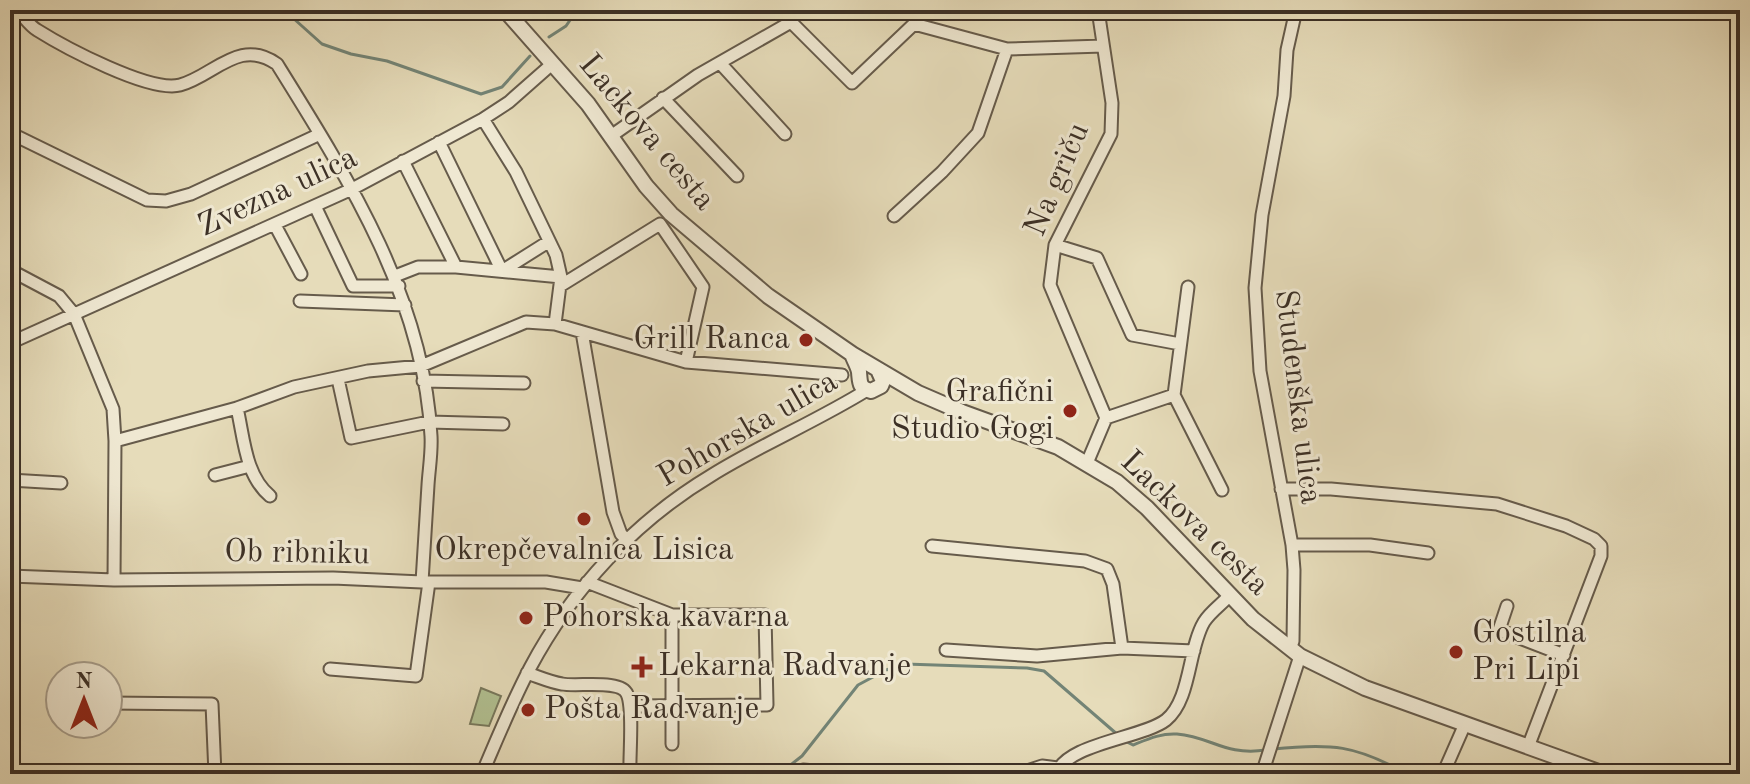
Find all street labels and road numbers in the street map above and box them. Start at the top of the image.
street label: Lackova cesta [572,49,720,217]
street label: Na griču [1020,119,1096,241]
street label: Zvezna ulica [194,142,363,244]
street label: Studenška ulica [1268,288,1326,506]
street label: Pohorska ulica [653,366,844,494]
street label: Lackova cesta [1114,446,1275,603]
street label: Ob ribniku [224,537,370,571]

